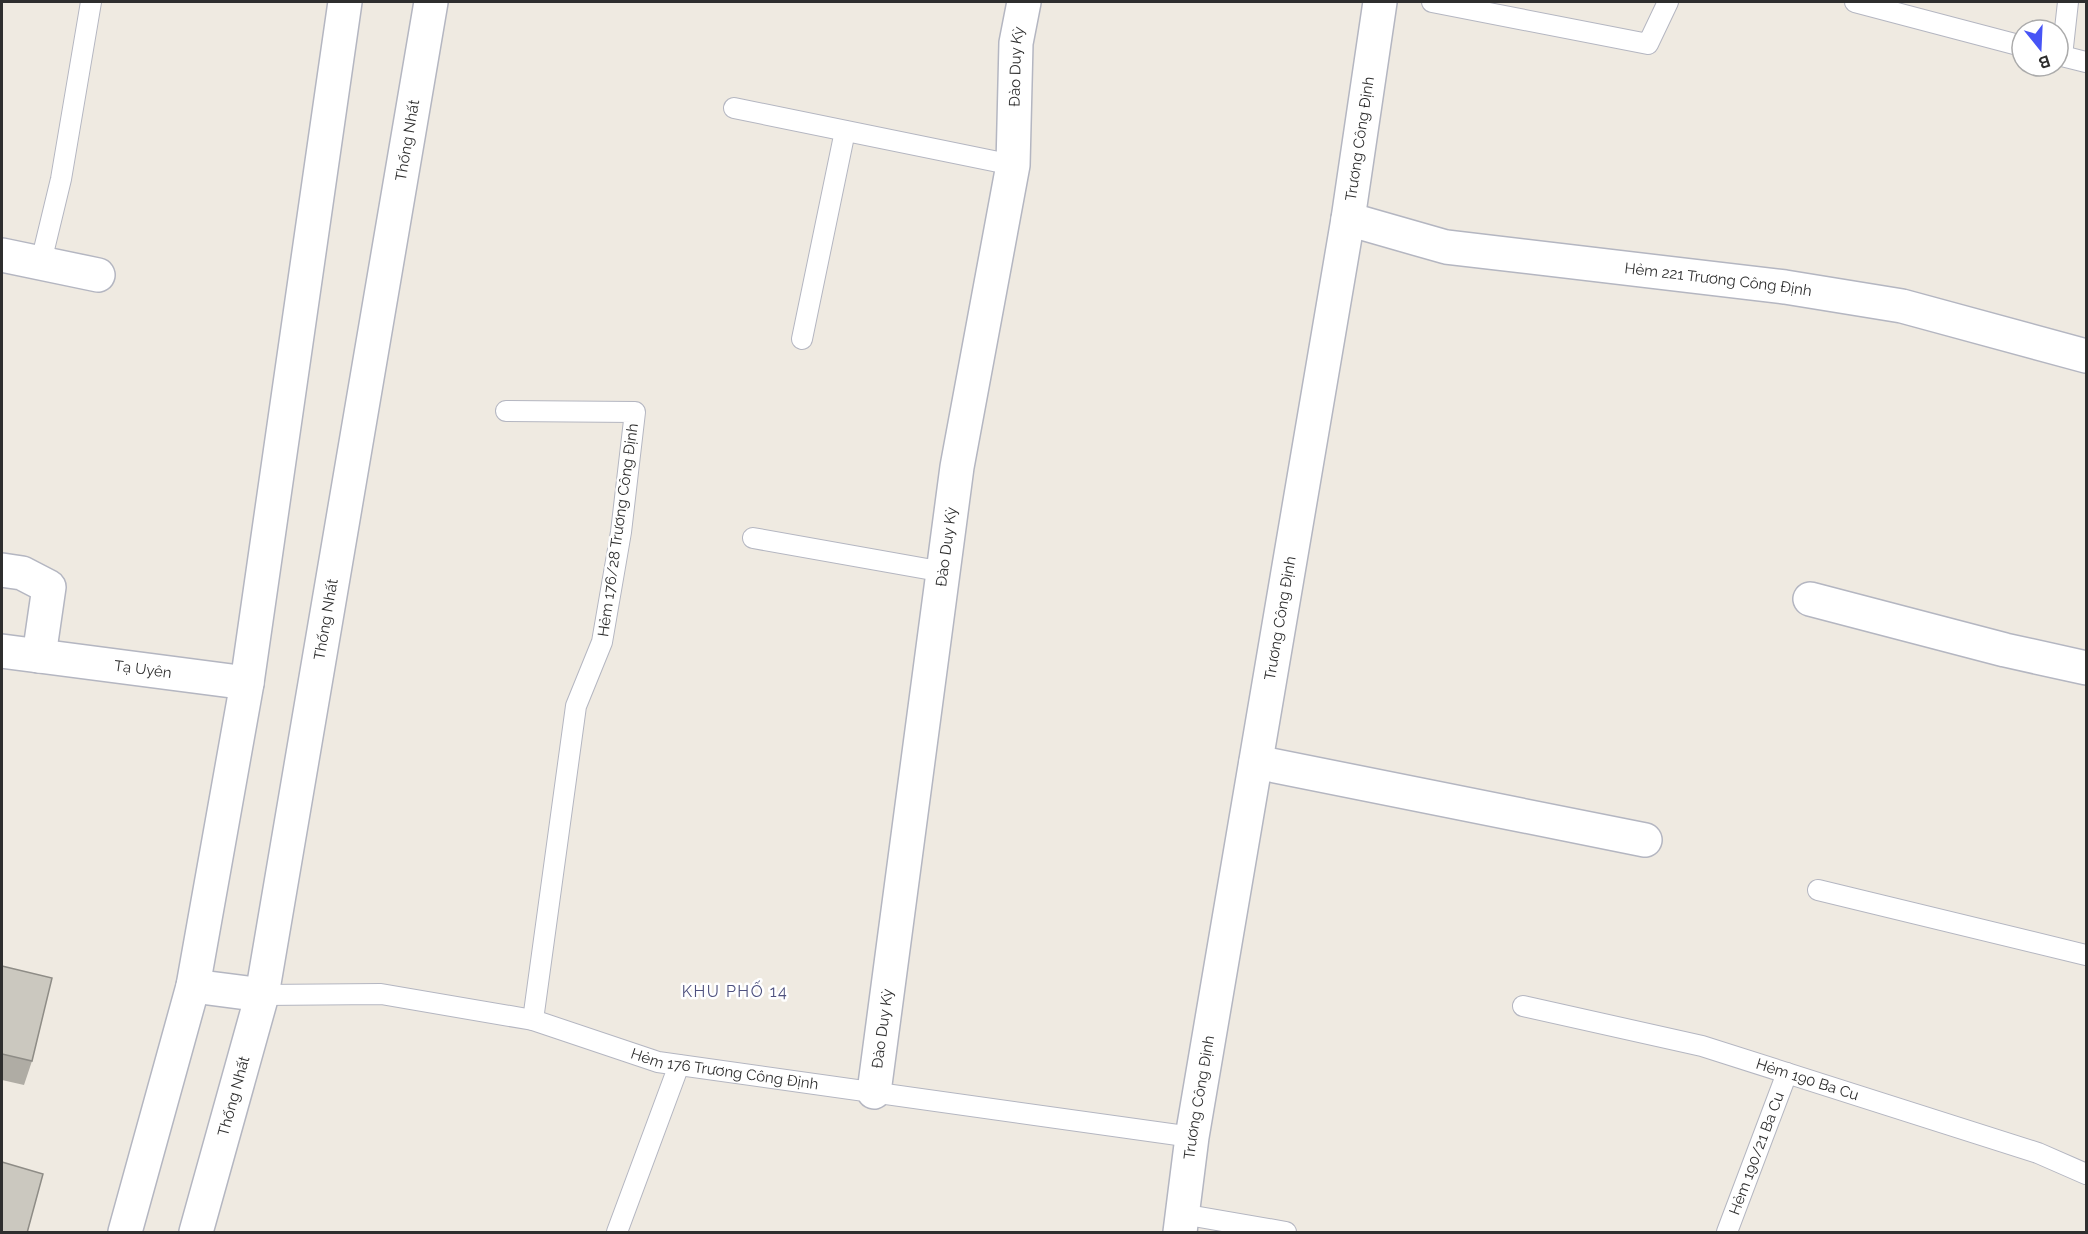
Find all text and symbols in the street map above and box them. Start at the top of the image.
north arrow [2010,18,2070,78]
street label: Đào Duy Kỳ [1005,25,1028,107]
text: B [2036,51,2053,73]
street label: Trương Công Định [1342,75,1378,202]
street label: Thống Nhất [392,98,423,182]
street label: Hẻm 221 Trương Công Định [1624,259,1813,300]
street label: Hẻm 176/28 Trương Công Định [594,422,642,638]
street label: Đào Duy Kỳ [932,506,961,588]
street label: Trương Công Định [1261,555,1300,682]
street label: Thống Nhất [310,577,342,661]
street label: Tạ Uyên [113,657,173,682]
district label: KHU PHỐ 14 [682,980,788,1001]
street label: Đào Duy Kỳ [868,988,897,1069]
street label: Trương Công Định [1180,1034,1218,1160]
street label: Hẻm 176 Trương Công Định [629,1045,820,1093]
street label: Thống Nhất [214,1054,254,1138]
street label: Hẻm 190 Ba Cu [1754,1055,1861,1104]
street label: Hẻm 190/21 Ba Cu [1725,1089,1788,1217]

